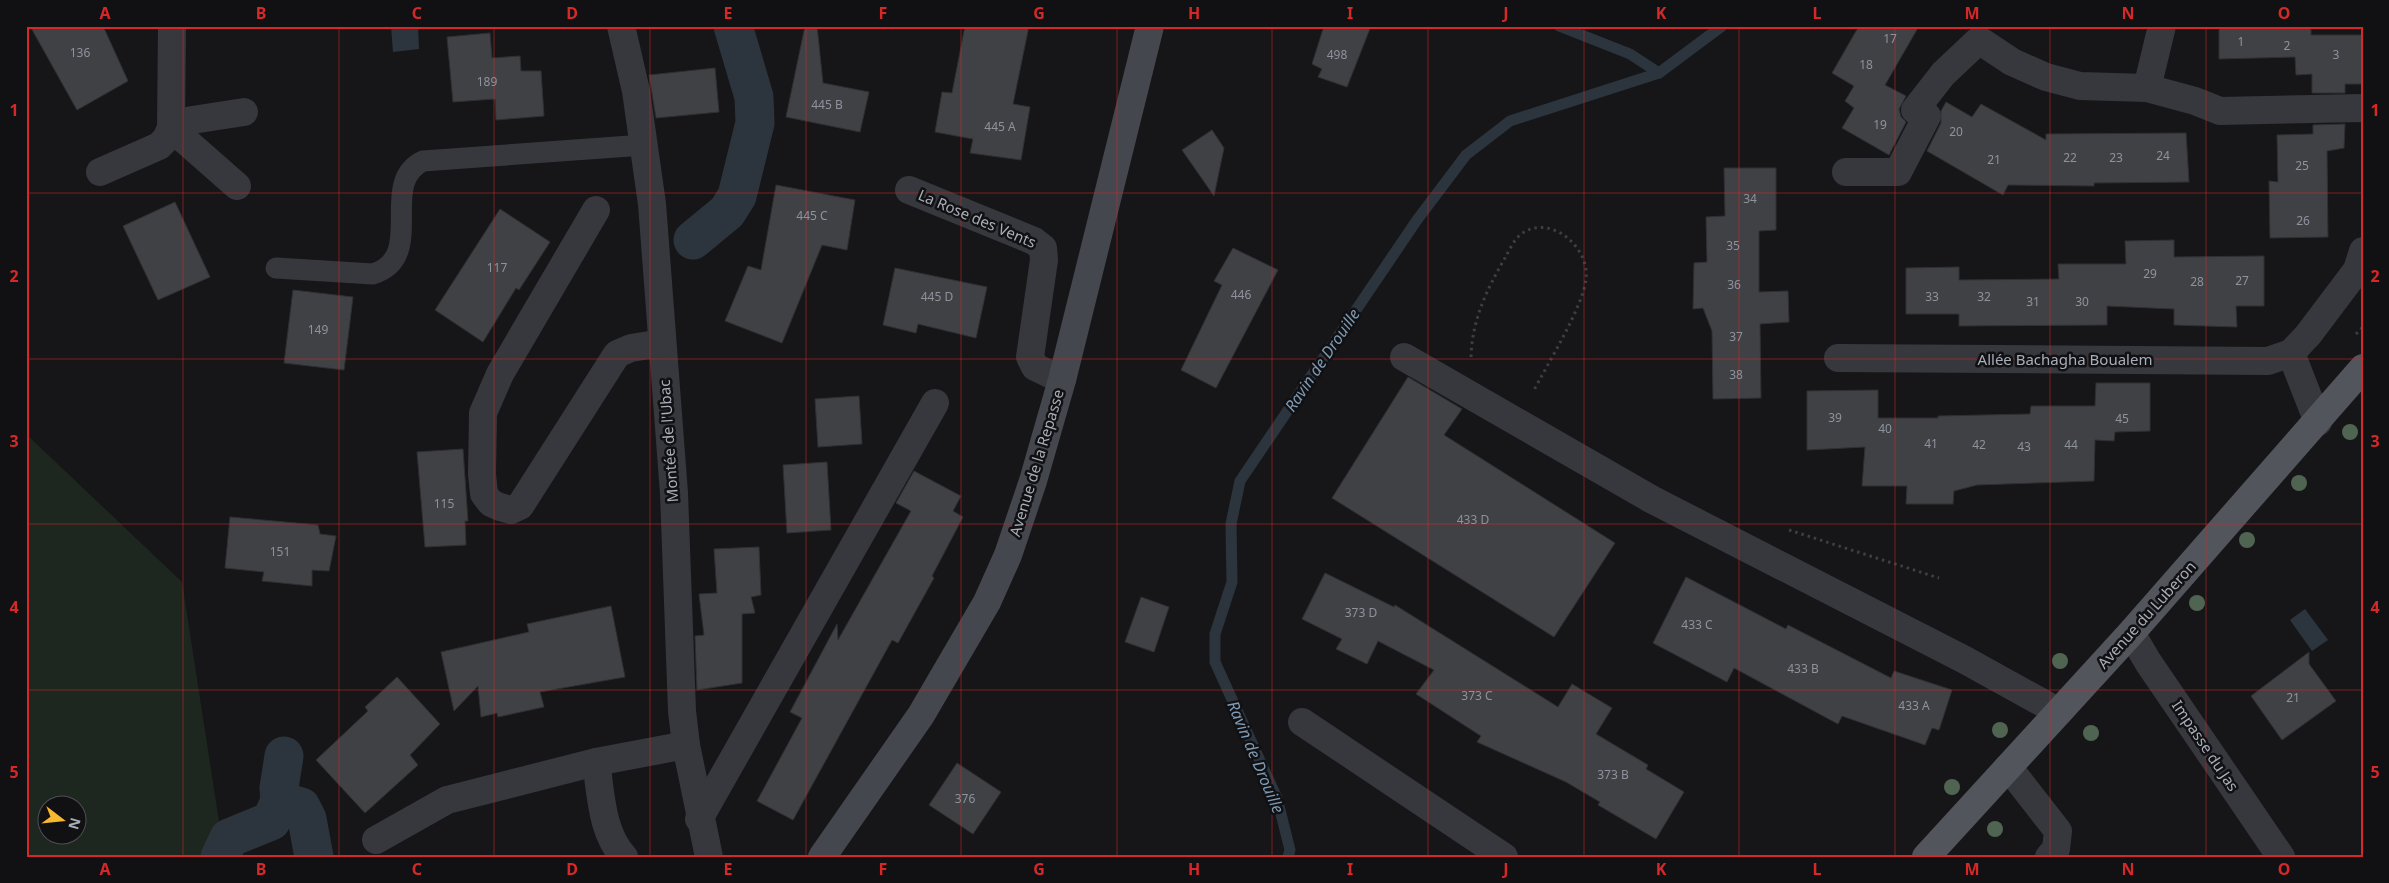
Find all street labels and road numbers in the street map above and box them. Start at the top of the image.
street label: La Rose des Vents [916,184,1039,252]
street label: Allée Bachagha Boualem [1978,349,2152,369]
street label: Montée de l'Ubac [654,379,682,503]
street label: Avenue de la Repasse [1004,387,1068,539]
street label: Avenue du Luberon [2093,556,2200,672]
street label: Impasse du Jas [2168,696,2244,795]

